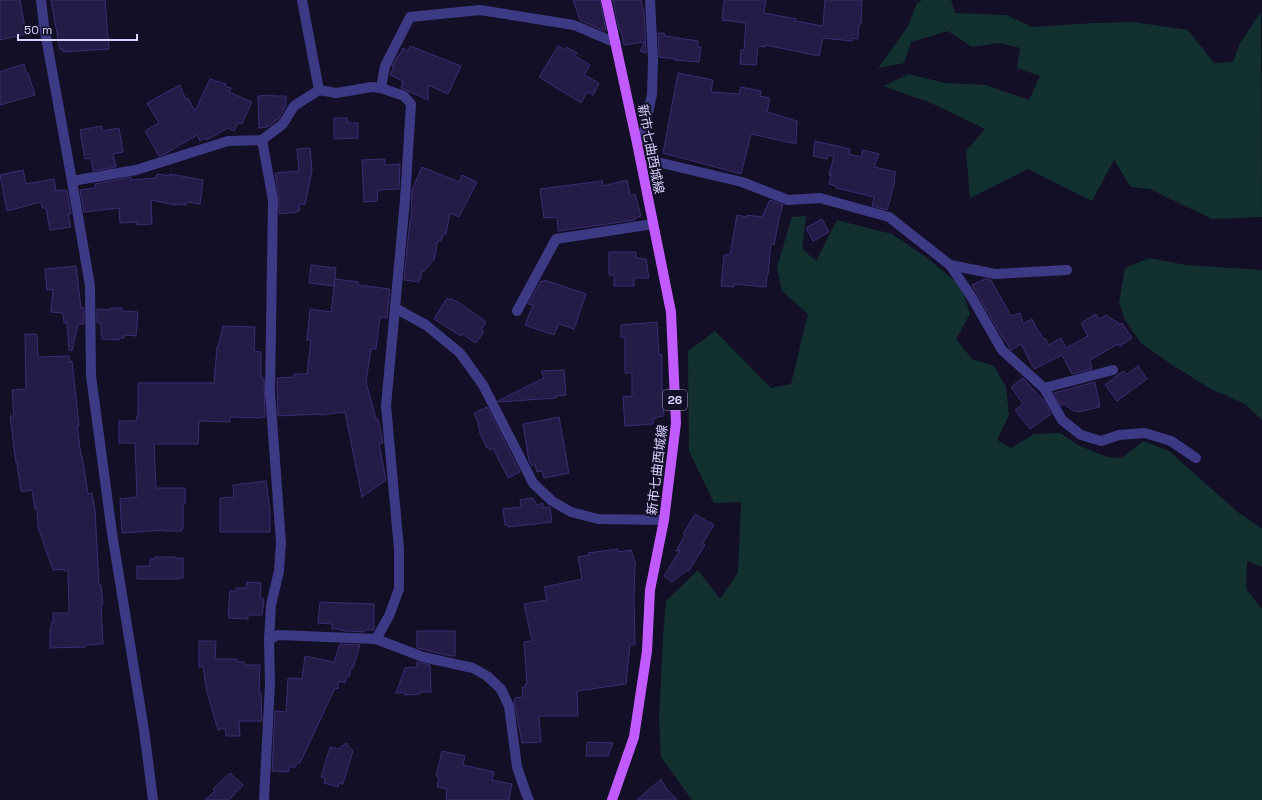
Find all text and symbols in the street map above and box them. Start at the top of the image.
scale bar [18,16,137,42]
text: 50 m [24,22,52,38]
street label: 新市七曲西城線 [634,103,668,195]
road number: 26 [663,390,687,410]
street label: 新市七曲西城線 [643,424,671,516]

